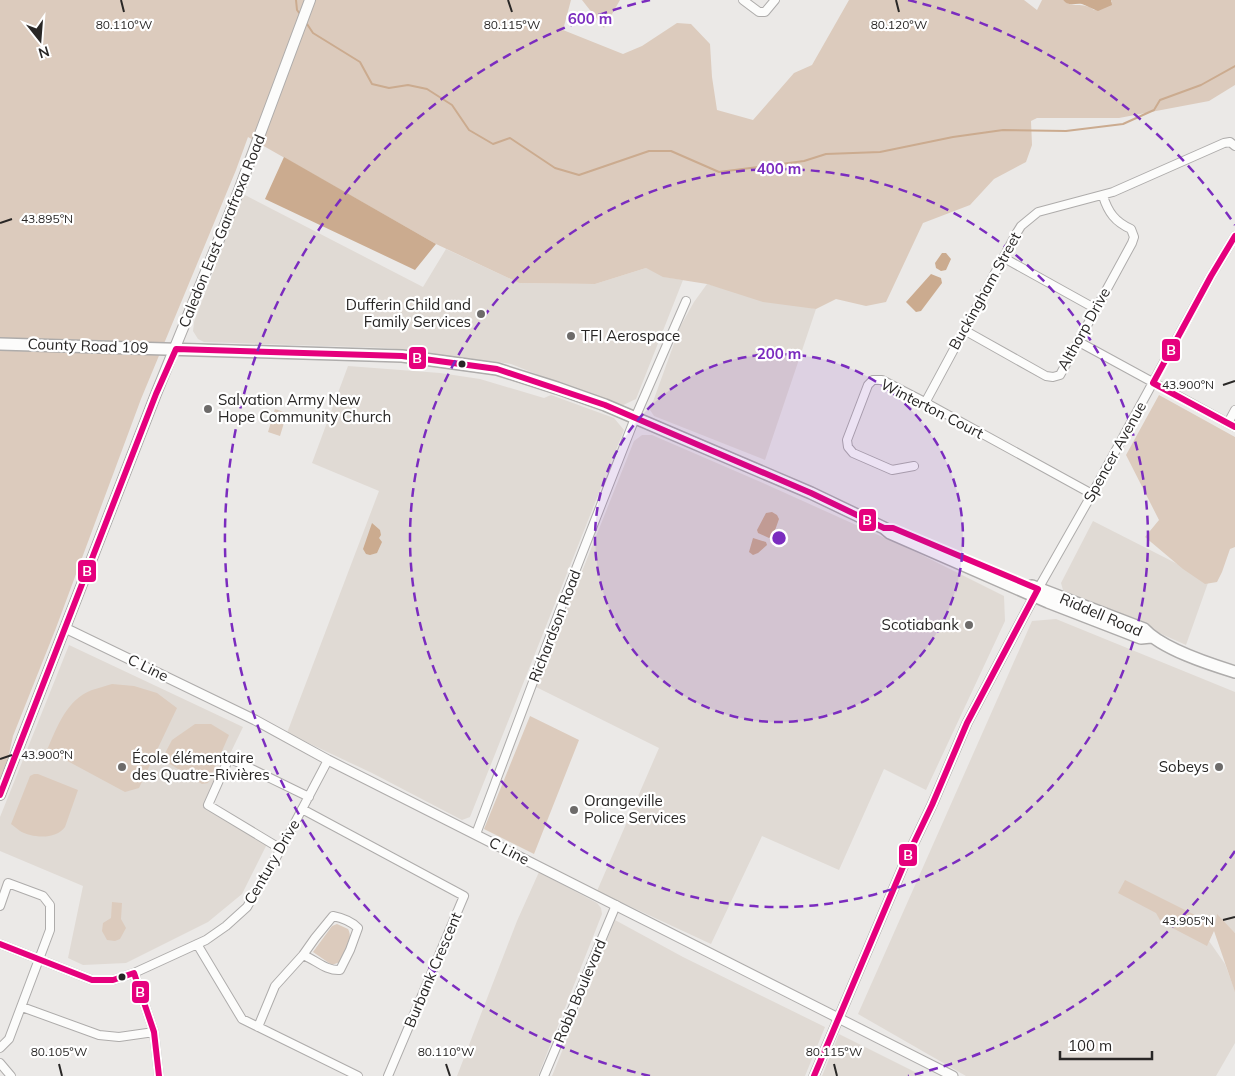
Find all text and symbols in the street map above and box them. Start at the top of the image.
text: 600 m [568,9,612,28]
north arrow [15,15,65,65]
text: 80.110°W [96,17,152,32]
text: 80.115°W [484,17,540,32]
text: 80.120°W [871,17,927,32]
text: N [36,42,51,63]
street label: Caledon East Garafraxa Road [174,131,269,330]
text: 400 m [757,159,801,178]
text: 43.895°N [21,211,73,226]
street label: Buckingham Street [944,229,1025,353]
street label: Althorp Drive [1053,284,1114,374]
place label: Dufferin Child and Family Services [346,295,471,331]
marker: Dufferin Child and Family Services [475,308,487,320]
place label: TFI Aerospace [581,326,680,345]
marker: TFI Aerospace [565,330,577,342]
street label: County Road 109 [27,334,149,357]
line badge: B [1161,338,1181,362]
text: B [1166,341,1176,359]
text: 200 m [757,344,801,363]
line badge: B [408,346,427,370]
text: B [412,349,422,367]
unlabelled marker [457,359,467,369]
street label: Winterton Court [878,375,987,443]
text: 43.900°N [1162,377,1214,392]
place label: Salvation Army New Hope Community Church [218,390,391,426]
street label: Spencer Avenue [1079,398,1150,505]
marker: Salvation Army New Hope Community Church [202,403,214,415]
line badge: B [858,508,877,532]
text: B [862,511,872,529]
centre of rings [770,529,788,547]
line badge: B [77,559,97,583]
text: B [82,562,92,580]
street label: Richardson Road [524,567,585,685]
street label: Riddell Road [1057,589,1145,640]
place label: Scotiabank [882,615,959,634]
marker: Scotiabank [963,619,975,631]
street label: C Line [125,650,172,685]
text: 43.900°N [21,747,73,762]
place label: École élémentaire des Quatre-Rivières [132,748,270,784]
place label: Sobeys [1159,757,1209,776]
marker: École élémentaire des Quatre-Rivières [116,761,128,773]
marker: Sobeys [1213,761,1225,773]
place label: Orangeville Police Services [584,791,686,827]
marker: Orangeville Police Services [568,804,580,816]
street label: Century Drive [240,816,303,907]
street label: C Line [486,832,533,869]
line badge: B [898,843,918,867]
text: B [903,846,913,864]
street label: Burbank Crescent [400,909,465,1030]
text: 43.905°N [1162,913,1214,928]
street label: Robb Boulevard [549,936,610,1046]
unlabelled marker [117,972,127,982]
line badge: B [131,980,150,1004]
text: B [135,983,145,1001]
scale bar [1060,1028,1152,1060]
text: 100 m [1068,1036,1112,1055]
text: 80.105°W [31,1044,87,1059]
text: 80.110°W [418,1044,474,1059]
text: 80.115°W [806,1044,862,1059]

